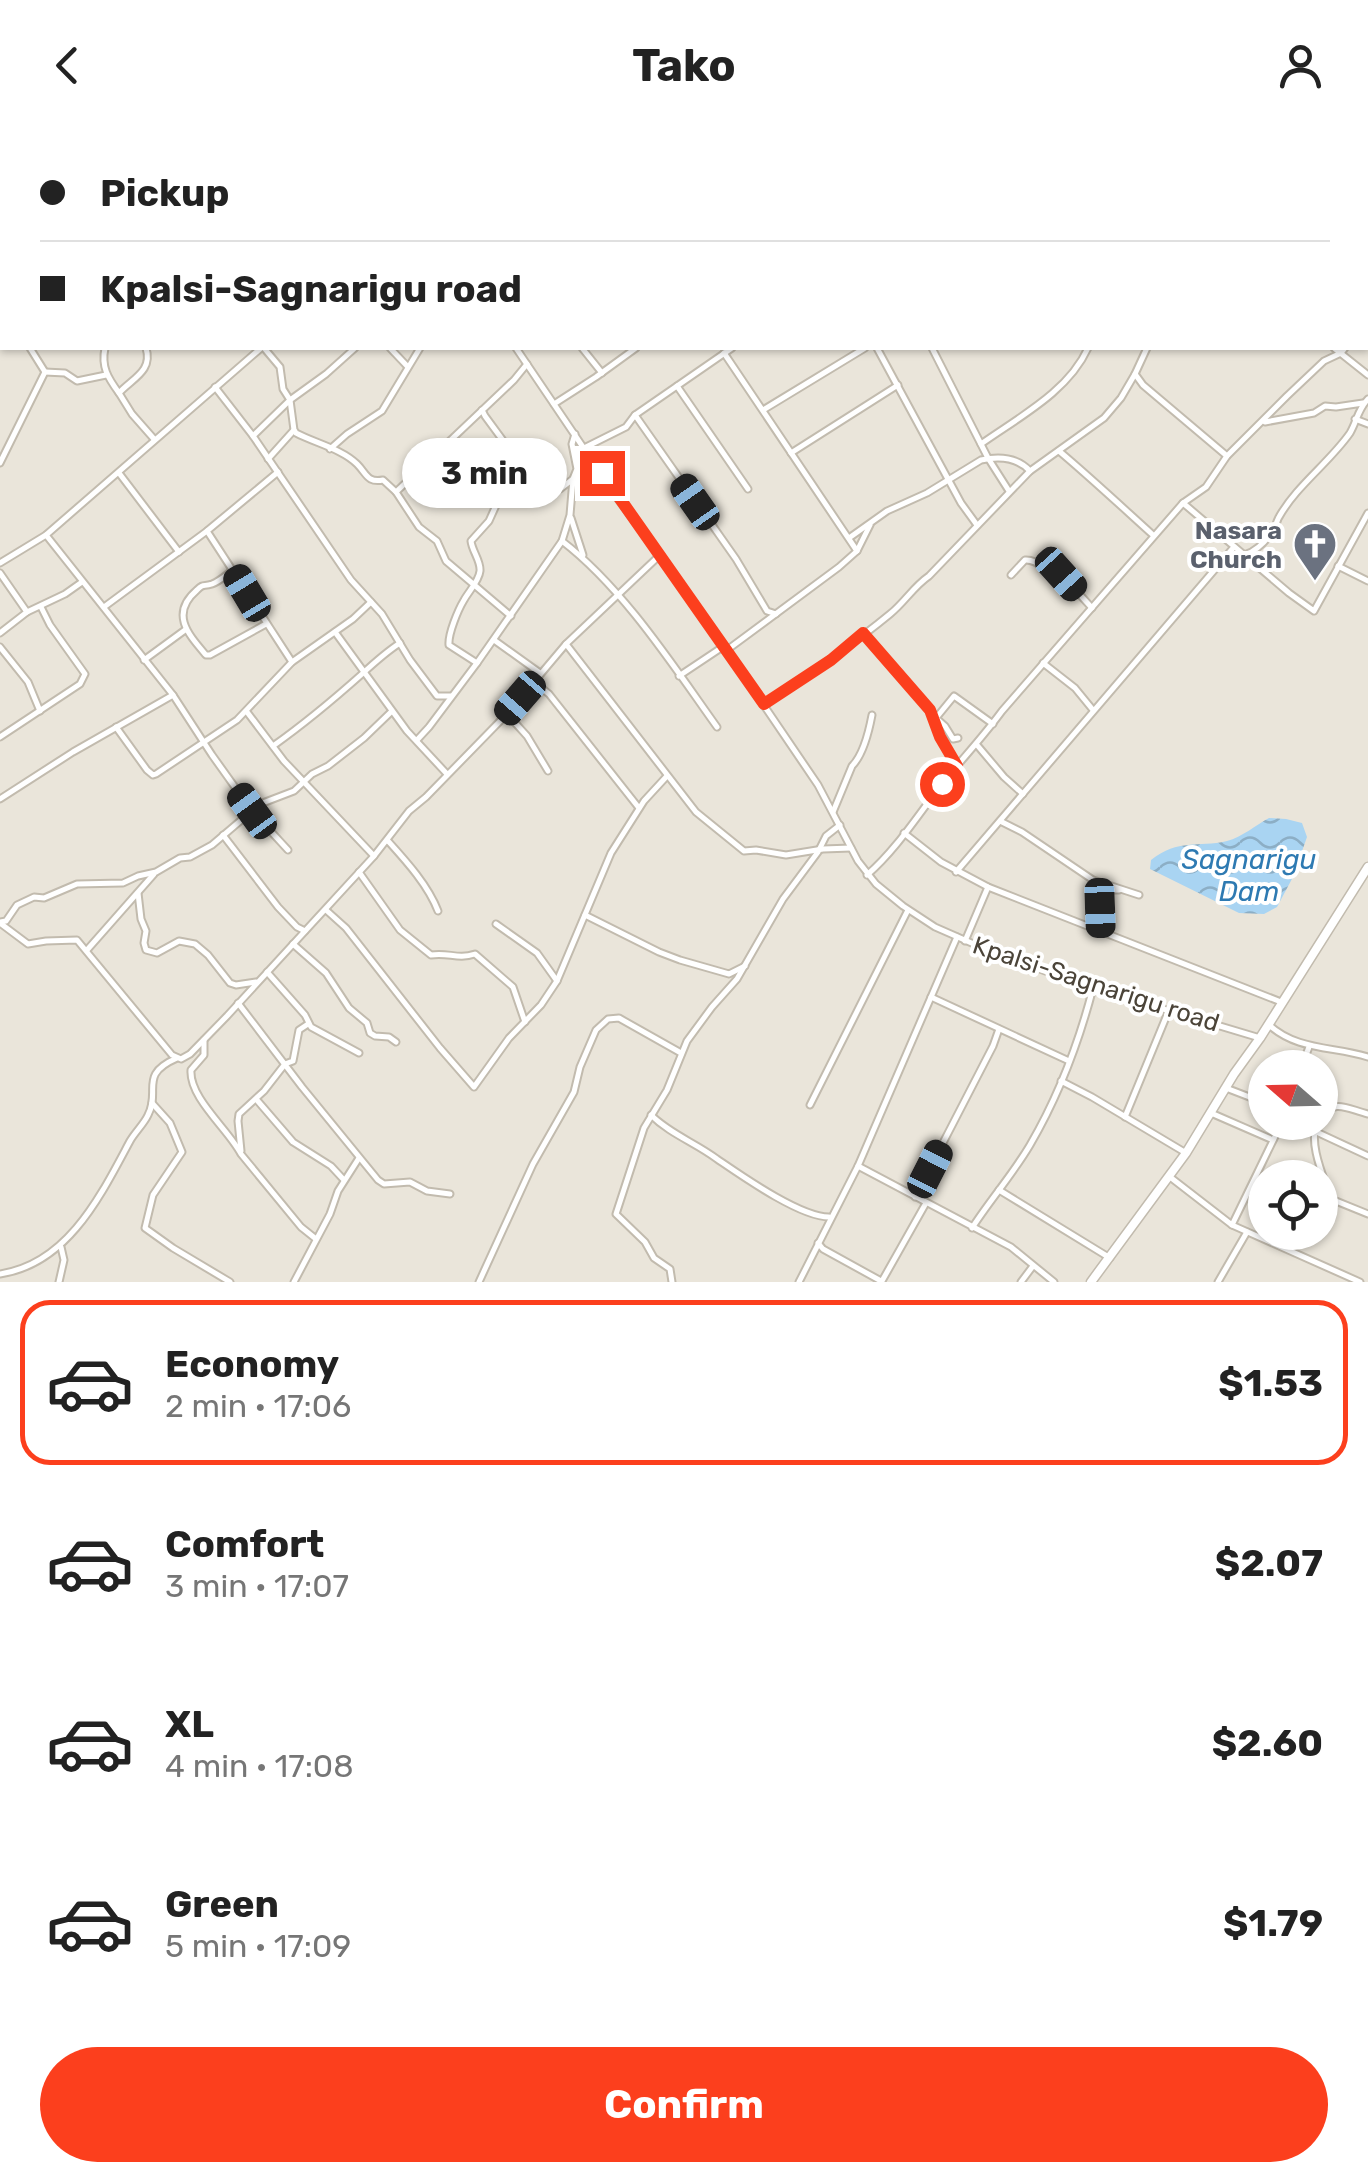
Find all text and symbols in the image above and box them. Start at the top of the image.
icon: back [40,38,95,93]
icon: person [1273,38,1328,93]
text: Tako [632,39,736,92]
text: Pickup [100,170,229,216]
text: Kpalsi-Sagnarigu road [100,266,522,312]
callout: 3 min [402,438,567,508]
route end [580,451,625,496]
text: 3 min [441,454,528,492]
car [666,469,724,535]
place label: Nasara Church [1190,516,1282,574]
church icon: Nasara Church [1292,521,1338,582]
car [1030,542,1092,606]
car [219,560,275,626]
car [489,666,551,730]
route start [920,762,965,807]
car [222,778,282,844]
water label: Sagnarigu Dam [1182,843,1317,908]
car [1084,877,1116,939]
street label: Kpalsi-Sagnarigu road [969,930,1223,1038]
north arrow [1248,1050,1338,1140]
map controls [1248,1050,1338,1250]
car [903,1135,957,1203]
button: locate [1248,1160,1338,1250]
icon: car [45,1338,135,1428]
text: Economy [165,1341,339,1387]
text: $1.53 [1218,1360,1323,1406]
text: 2 min · 17:06 [165,1387,351,1425]
icon: car [45,1518,135,1608]
text: Comfort [165,1521,324,1567]
text: $2.07 [1215,1540,1323,1586]
text: 3 min · 17:07 [165,1567,349,1605]
icon: car [45,1698,135,1788]
text: XL [165,1701,214,1747]
text: $2.60 [1212,1720,1323,1766]
text: 4 min · 17:08 [165,1747,354,1785]
icon: car [45,1878,135,1968]
text: Green [165,1881,279,1927]
text: $1.79 [1223,1900,1323,1946]
text: 5 min · 17:09 [165,1927,351,1965]
button: Confirm [40,2047,1328,2162]

